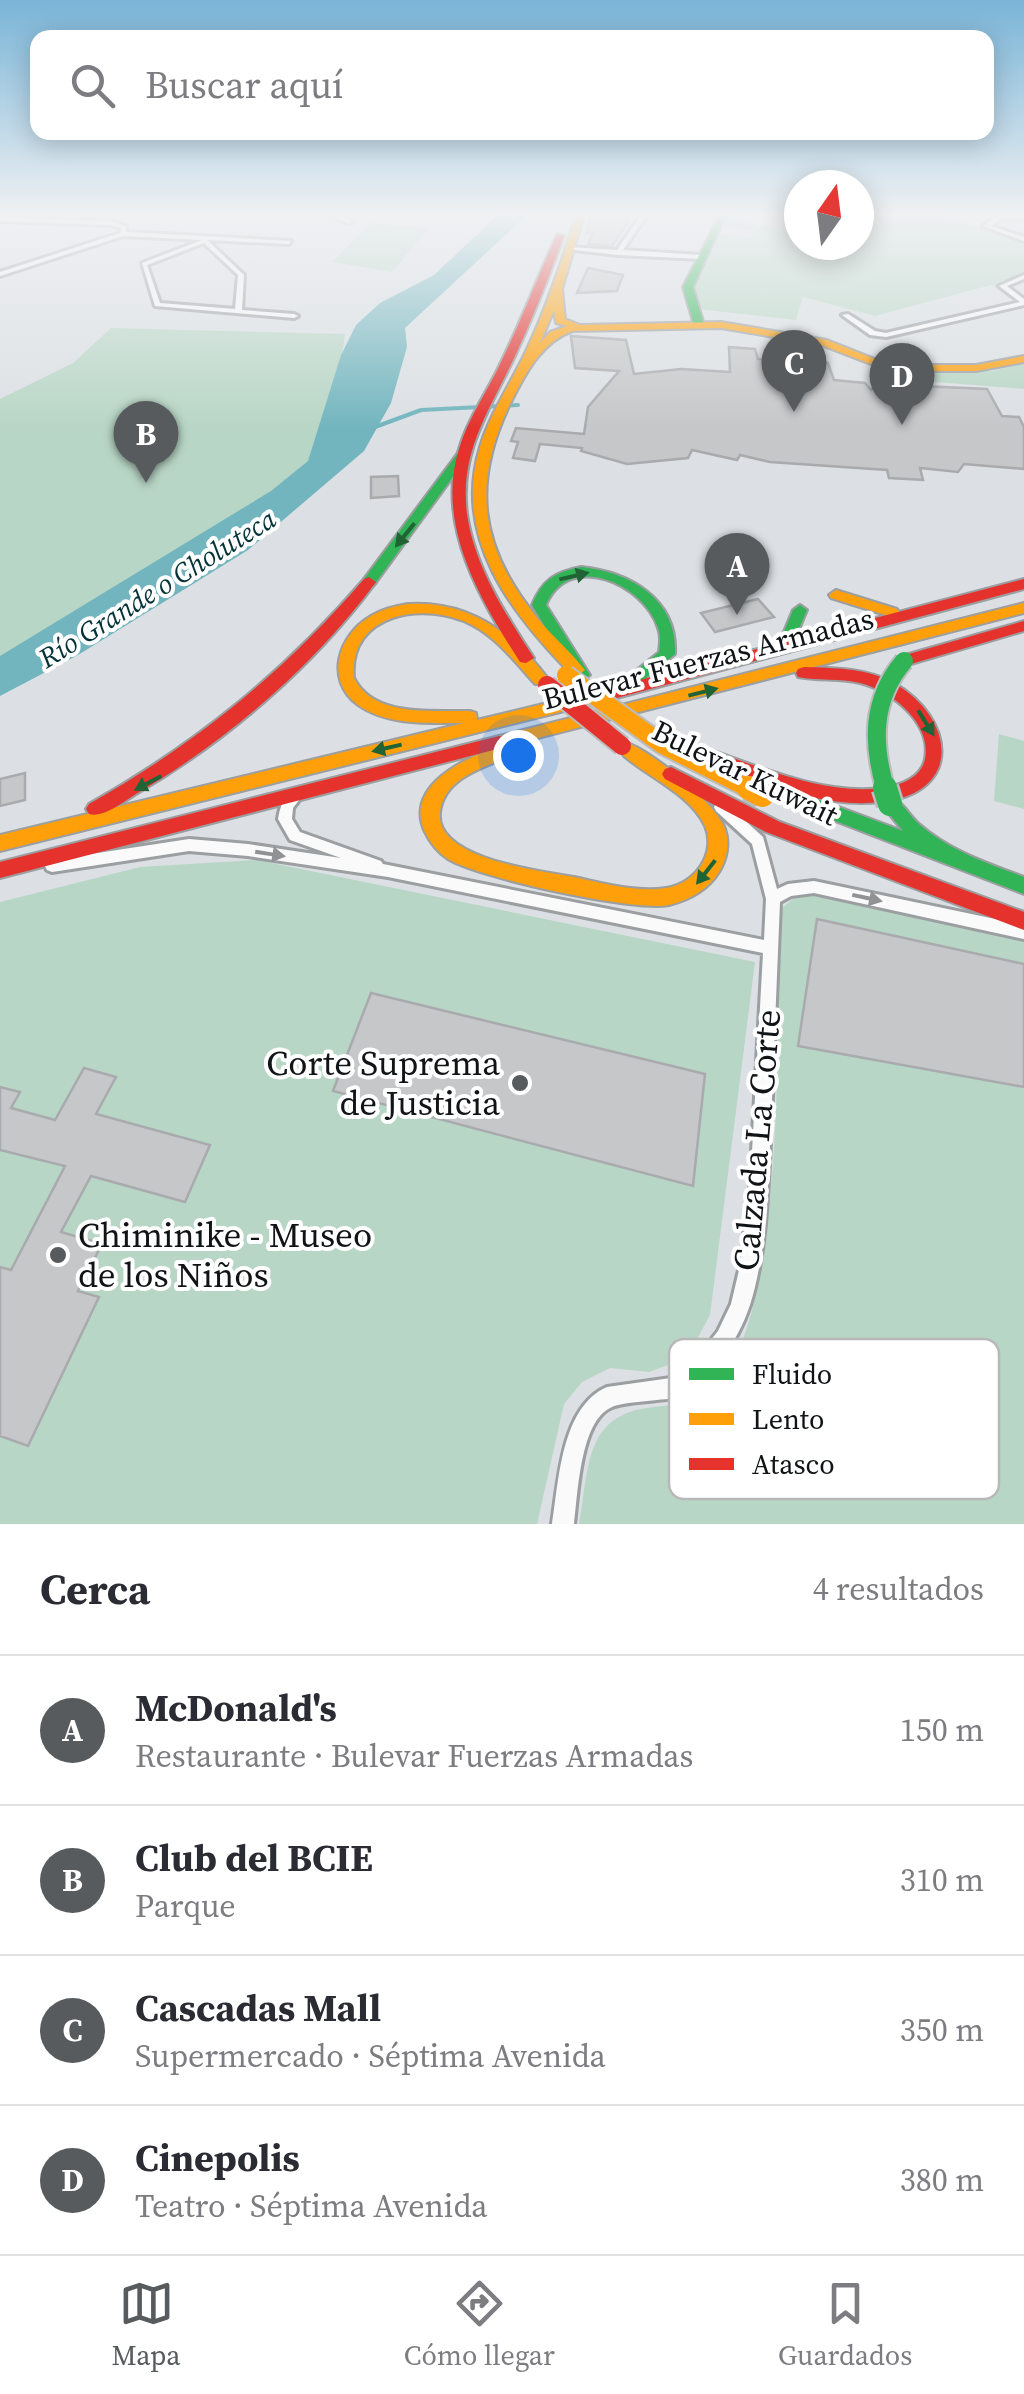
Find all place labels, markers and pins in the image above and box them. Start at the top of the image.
pin: C [762,330,826,412]
pin: D [870,342,934,425]
pin: B [114,400,178,483]
pin: A [704,532,770,615]
place label: Corte Suprema de Justicia [266,1039,500,1127]
marker: Corte Suprema de Justicia [509,1072,531,1094]
place label: Chiminike - Museo de los Niños [78,1211,372,1299]
marker: Chiminike - Museo de los Niños [47,1244,69,1266]

